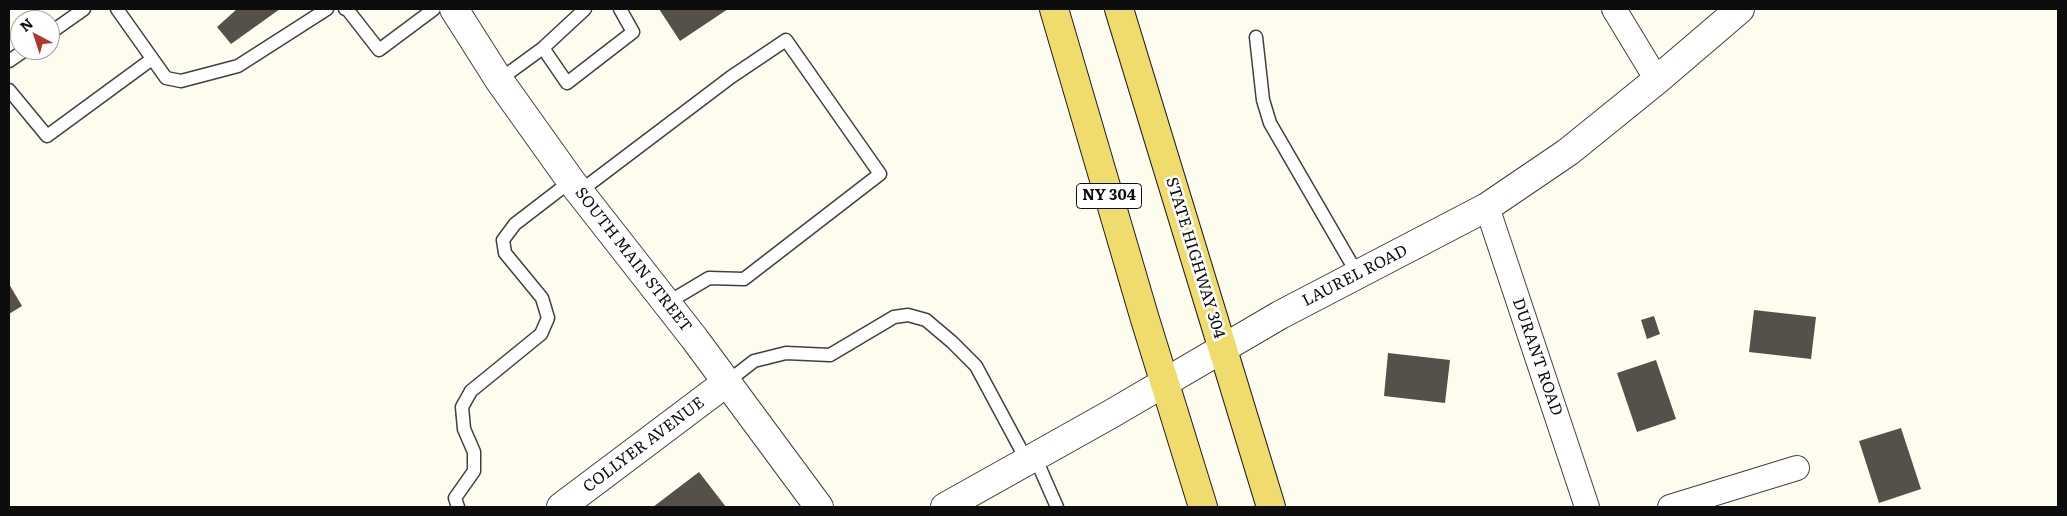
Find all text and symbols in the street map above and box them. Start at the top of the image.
north arrow [10,10,60,60]
text: N [15,13,37,36]
street label: STATE HIGHWAY 304 [1161,175,1229,341]
street label: SOUTH MAIN STREET [571,184,695,336]
road number: NY 304 [1076,184,1142,208]
street label: LAUREL ROAD [1299,241,1411,311]
street label: DURANT ROAD [1508,296,1566,418]
street label: COLLYER AVENUE [580,393,708,497]

